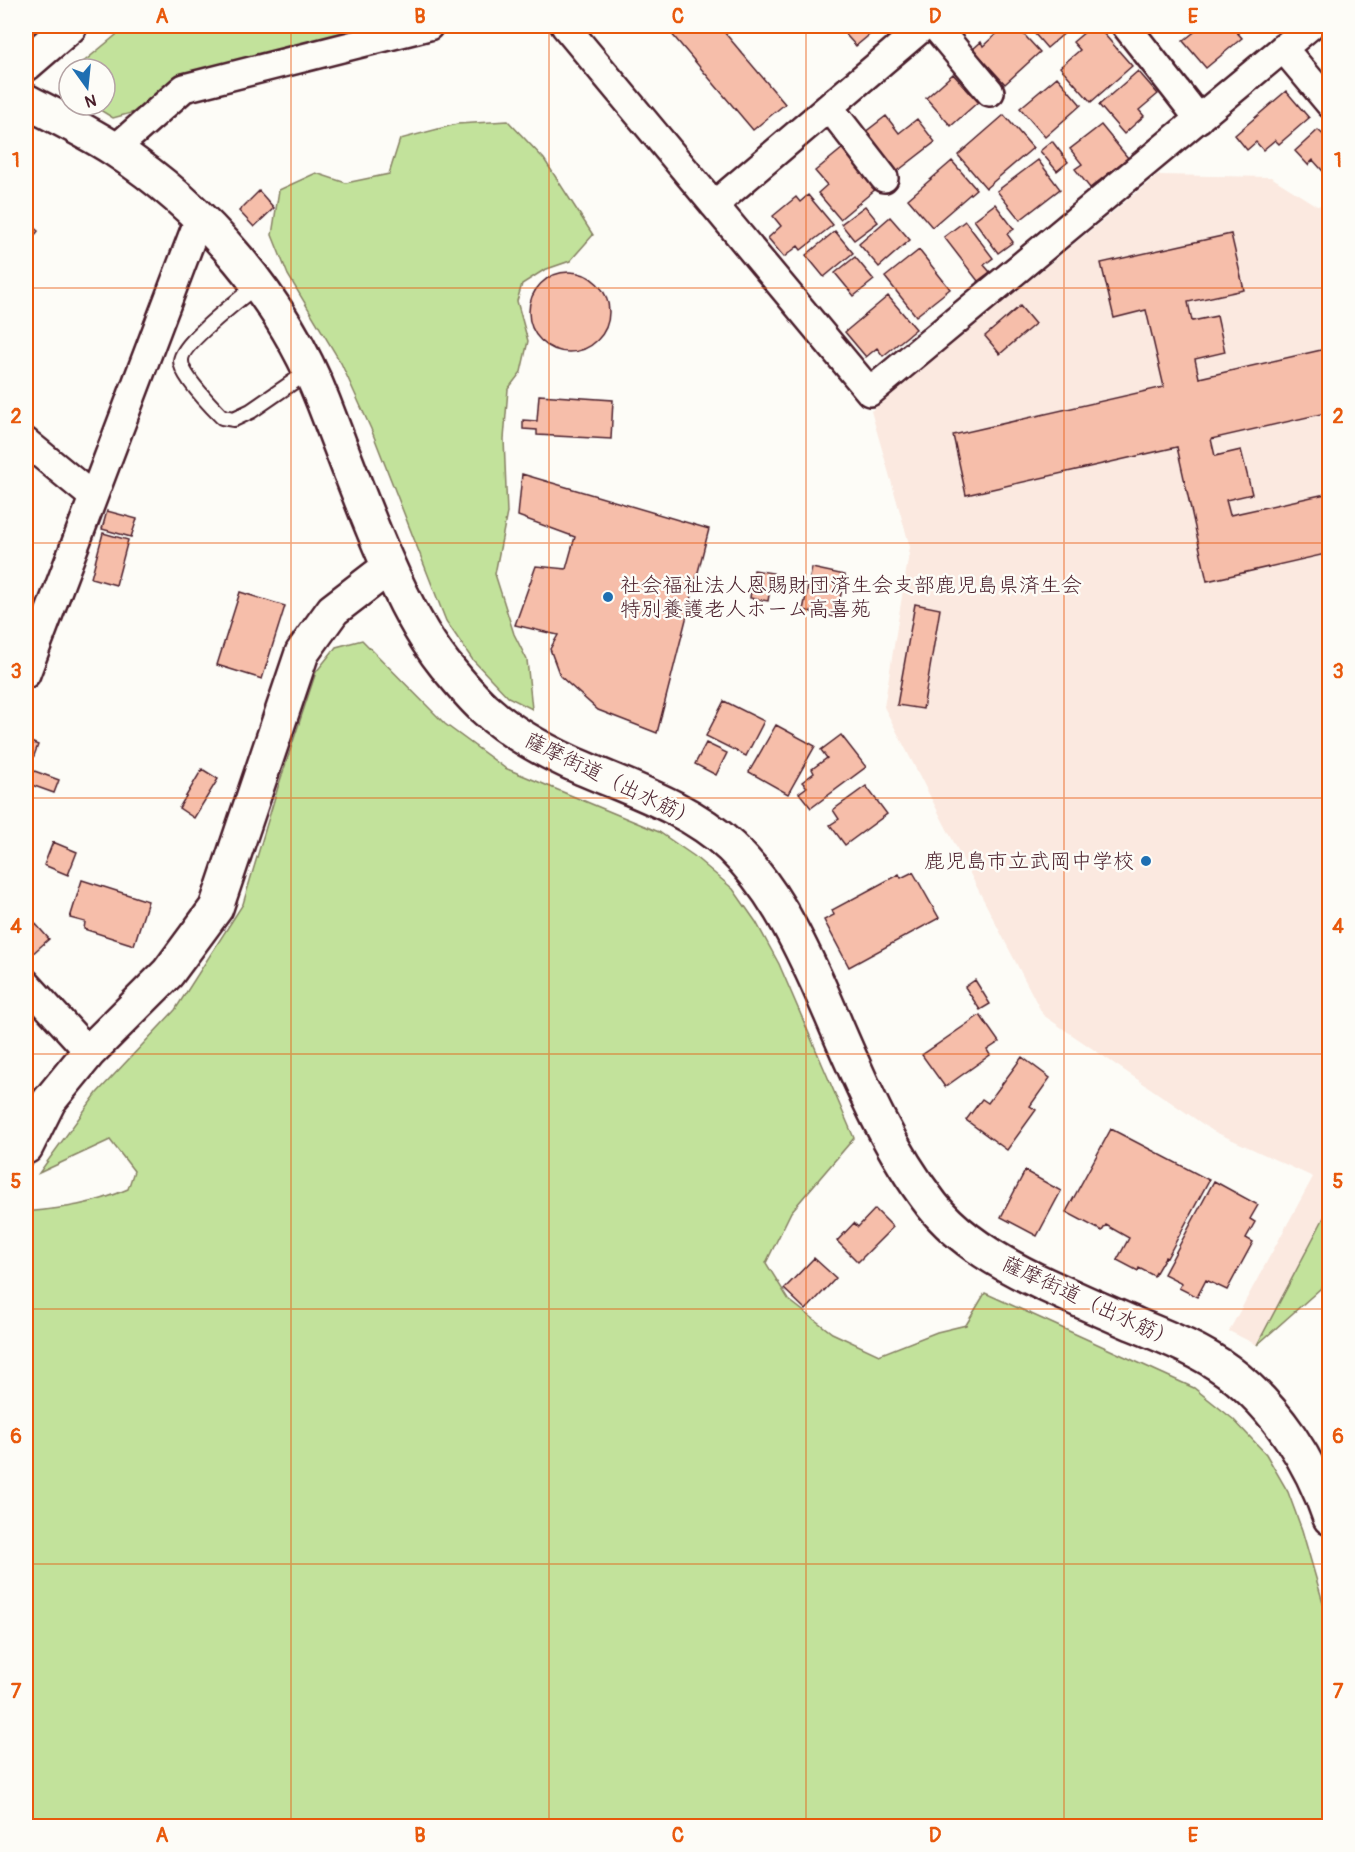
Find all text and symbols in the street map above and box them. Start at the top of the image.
text: A [156,4,169,29]
text: B [414,4,426,29]
text: C [672,4,684,29]
text: D [929,4,942,29]
text: E [1188,4,1199,29]
north arrow [57,57,117,117]
text: N [83,89,98,112]
text: 1 [12,148,20,173]
text: 1 [1334,148,1342,173]
text: 2 [10,404,22,429]
text: 2 [1332,404,1344,429]
place label: 社会福祉法人恩賜財団済生会支部鹿児島県済生会 特別養護老人ホーム高喜苑 [620,572,1082,623]
marker: 社会福祉法人恩賜財団済生会支部鹿児島県済生会 特別養護老人ホーム高喜苑 [601,590,615,604]
text: 3 [10,659,22,684]
text: 3 [1332,659,1344,684]
street label: 薩摩街道（出水筋） [520,726,702,834]
place label: 鹿児島市立武岡中学校 [924,848,1134,875]
marker: 鹿児島市立武岡中学校 [1139,854,1153,868]
text: 4 [10,914,22,939]
text: 4 [1332,914,1344,939]
text: 5 [11,1169,22,1194]
text: 5 [1333,1169,1344,1194]
street label: 薩摩街道（出水筋） [998,1250,1180,1354]
text: 6 [10,1424,22,1449]
text: 6 [1332,1424,1344,1449]
text: 7 [11,1679,22,1704]
text: 7 [1333,1679,1344,1704]
text: A [156,1823,169,1848]
text: B [414,1823,426,1848]
text: C [672,1823,684,1848]
text: D [929,1823,942,1848]
text: E [1188,1823,1199,1848]

